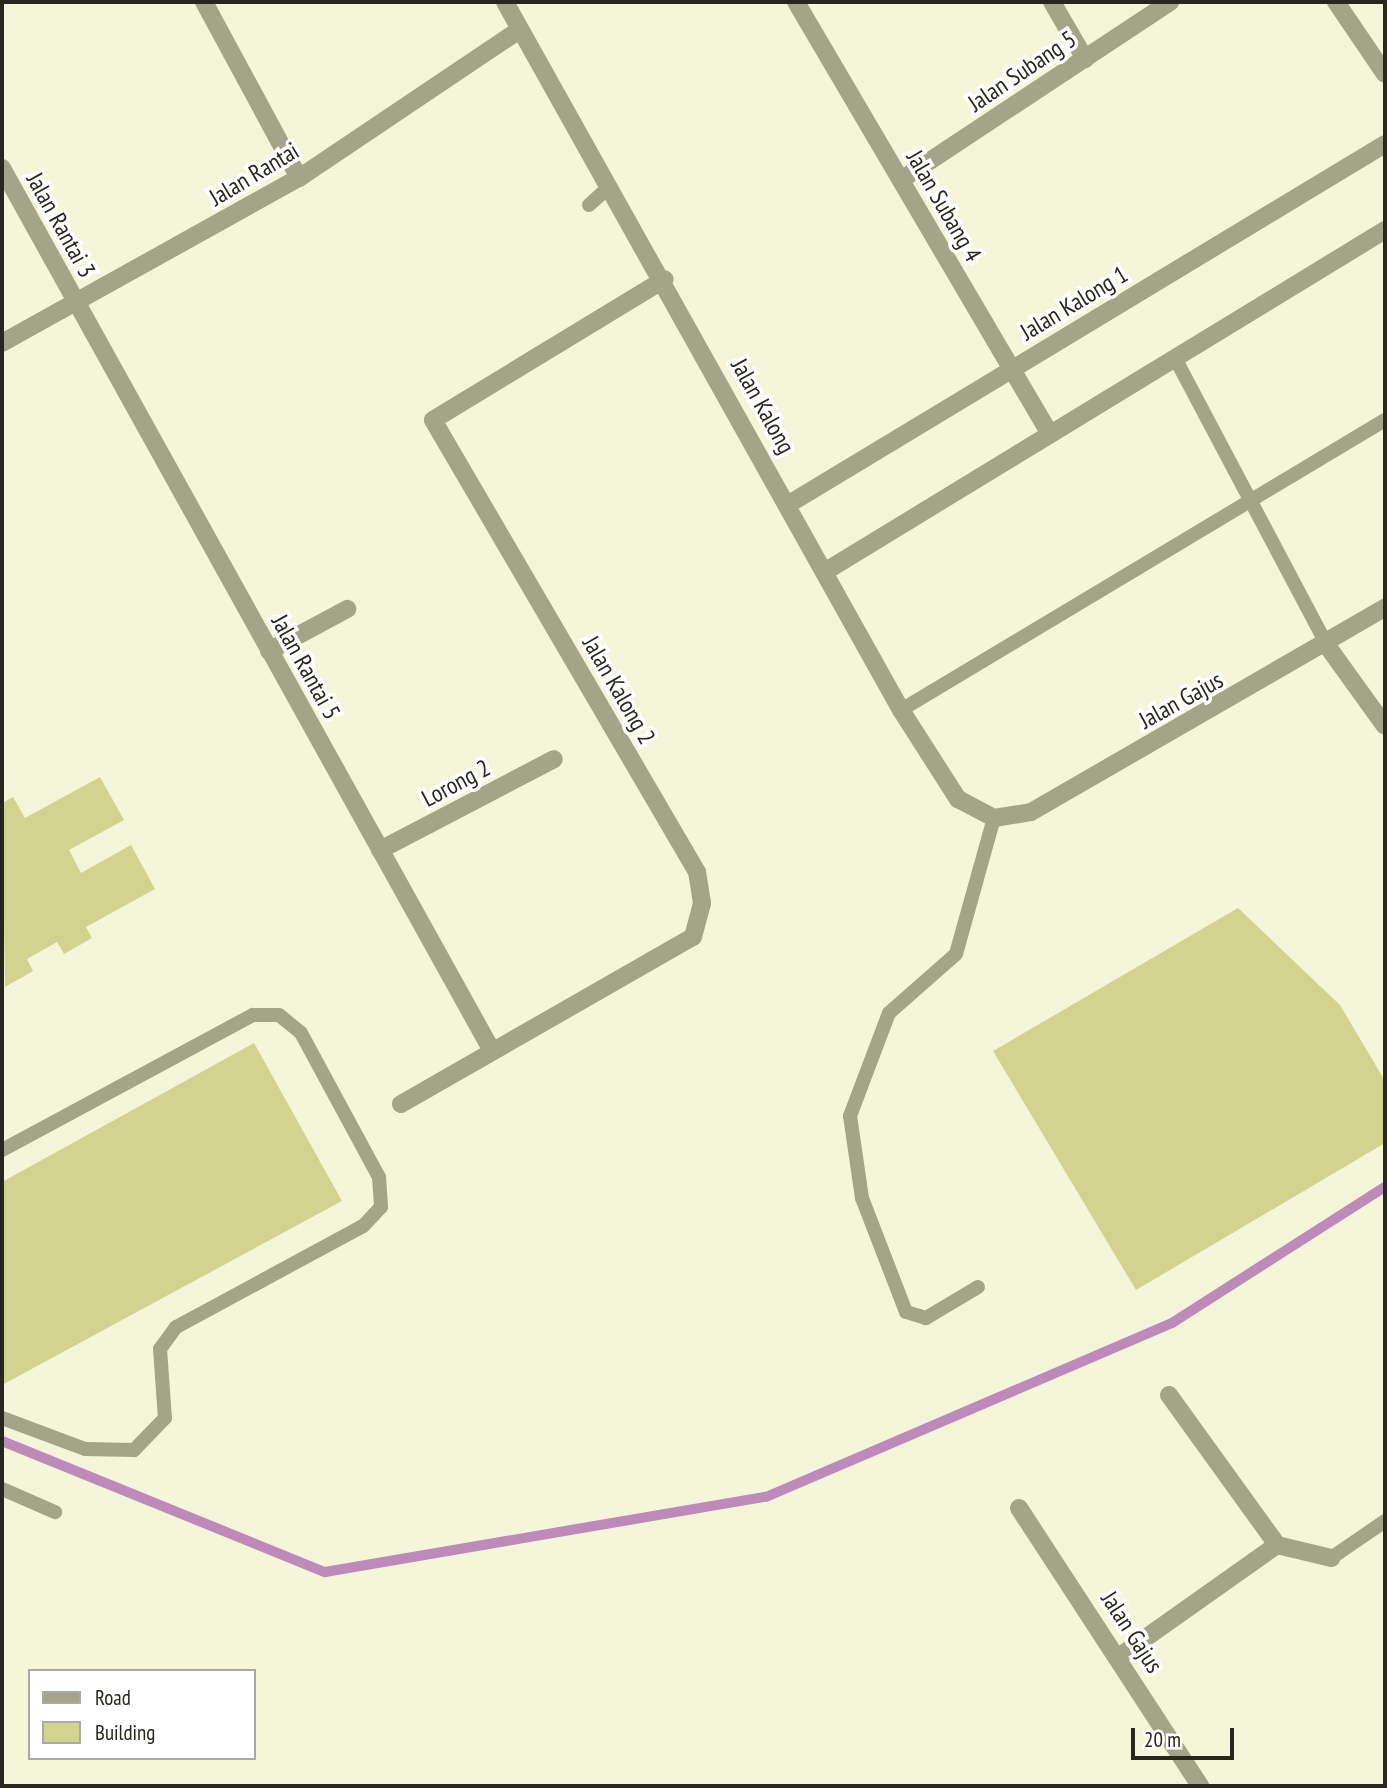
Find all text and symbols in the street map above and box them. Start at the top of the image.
street label: Jalan Subang 5 [963,24,1081,118]
street label: Jalan Rantai [204,136,304,212]
street label: Jalan Subang 4 [901,145,987,267]
street label: Jalan Rantai 3 [20,168,102,282]
street label: Jalan Kalong 1 [1015,260,1133,346]
street label: Jalan Kalong [725,354,801,458]
street label: Jalan Rantai 5 [265,610,347,724]
street label: Jalan Kalong 2 [577,631,661,749]
street label: Jalan Gajus [1134,665,1228,735]
street label: Lorong 2 [417,753,495,813]
street label: Jalan Gajus [1095,1586,1169,1678]
legend [28,1669,256,1760]
text: Road [95,1684,131,1711]
scale bar [1135,1714,1238,1758]
text: Building [95,1719,155,1746]
text: 20 m [1144,1726,1181,1753]

